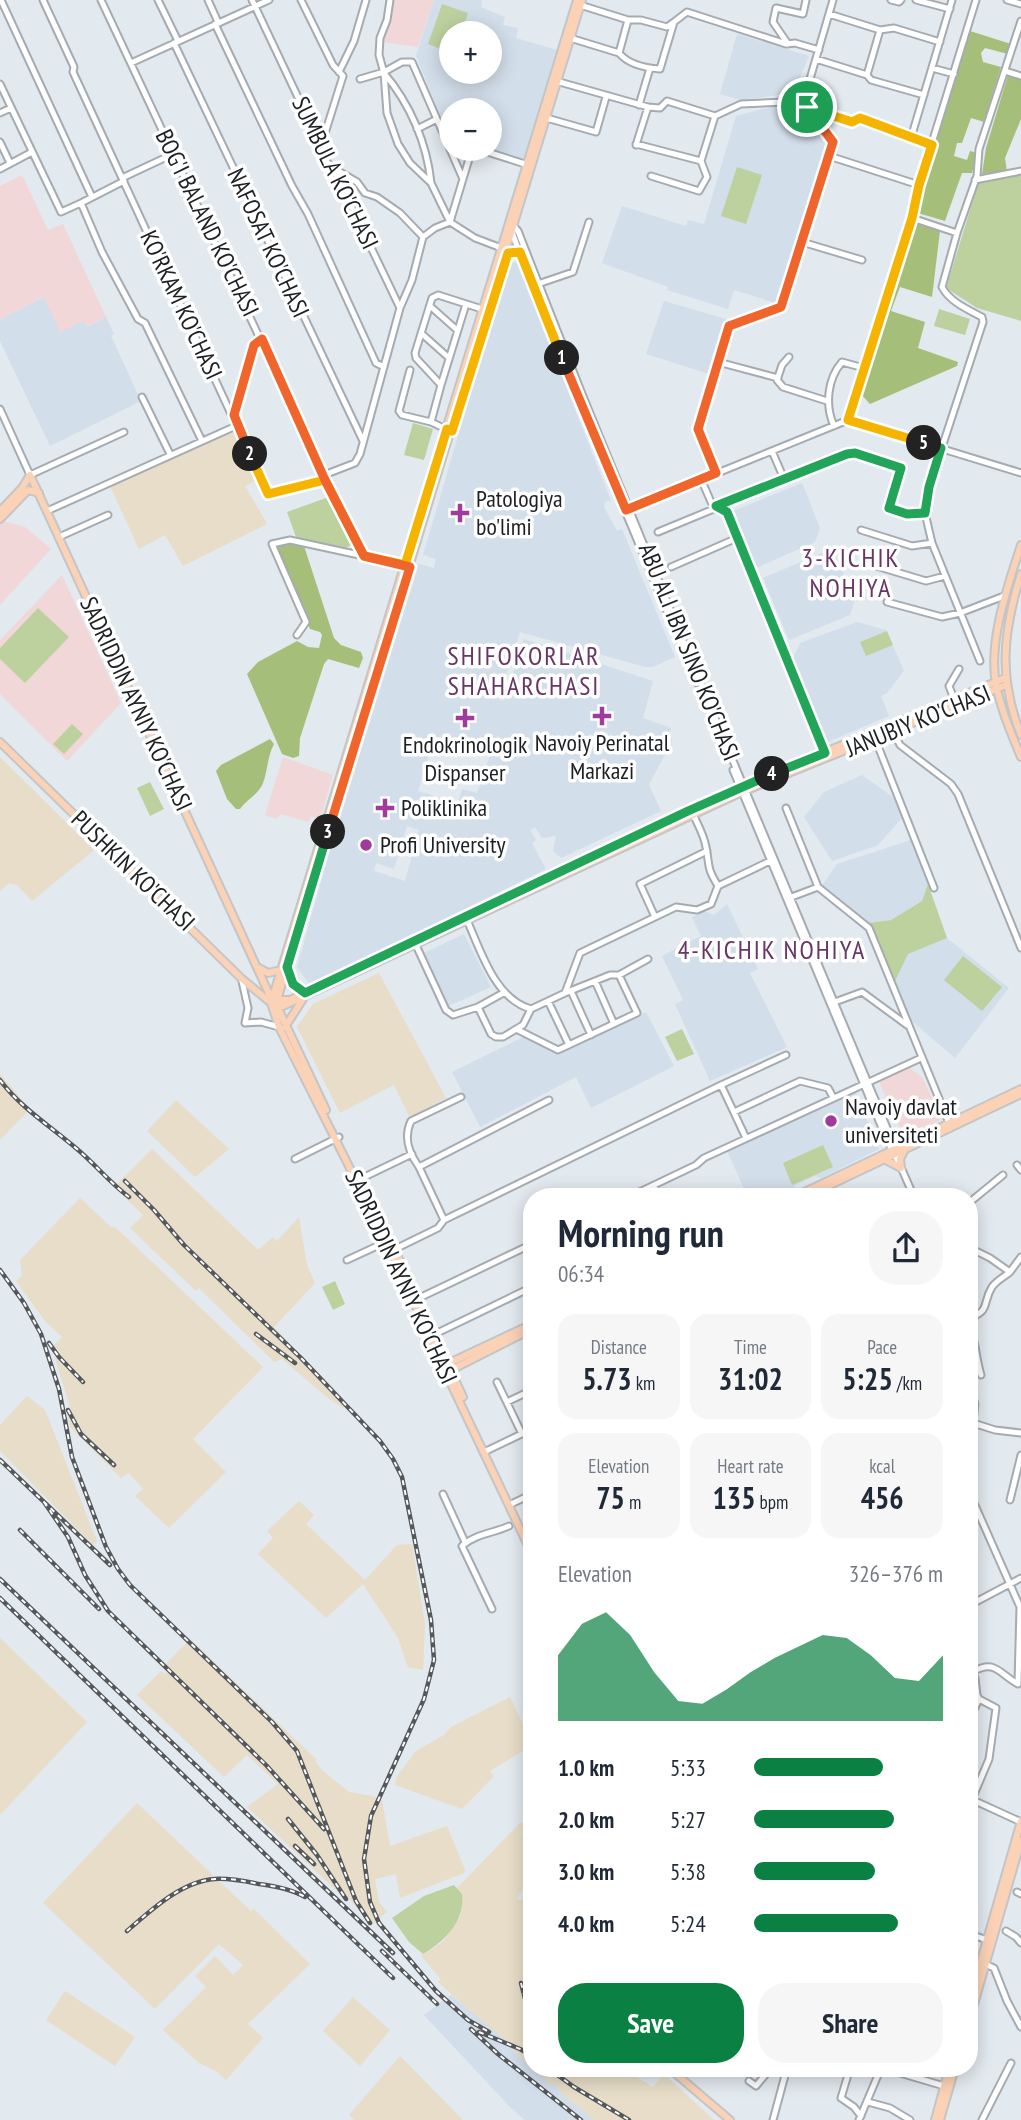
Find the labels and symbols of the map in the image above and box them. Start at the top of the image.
pin [777,77,837,137]
street label: SUMBULA KO'CHASI [285,91,386,254]
street label: BOG'I BALAND KO'CHASI [149,124,266,321]
street label: NAFOSAT KO'CHASI [220,163,317,322]
street label: KO'RKAM KO'CHASI [133,225,230,384]
pin: 1 [544,340,580,376]
pin: 5 [906,426,942,460]
pin: 2 [232,436,268,472]
place label: Patologiya bo'limi [476,483,563,542]
marker: Patologiya bo'limi [450,503,470,523]
street label: ABU ALI IBN SINO KO'CHASI [632,538,747,765]
district label: 3-KICHIK NOHIYA [802,541,900,604]
street label: SADRIDDIN AYNIY KO'CHASI [73,592,200,816]
district label: SHIFOKORLAR SHAHARCHASI [448,639,600,702]
street label: JANUBIY KO'CHASI [840,677,995,764]
marker: Navoiy Perinatal Markazi [592,706,612,726]
marker: Endokrinologik Dispanser [455,708,475,728]
place label: Navoiy Perinatal Markazi [535,727,670,786]
place label: Endokrinologik Dispanser [403,729,528,788]
pin: 4 [754,756,790,792]
place label: Poliklinika [401,792,487,823]
marker: Poliklinika [375,798,395,818]
street label: PUSHKIN KO'CHASI [65,804,202,937]
pin: 3 [310,814,346,850]
place label: Profi University [380,829,506,860]
marker: Profi University [358,837,374,853]
district label: 4-KICHIK NOHIYA [678,933,866,966]
place label: Navoiy davlat universiteti [845,1091,957,1150]
marker: Navoiy davlat universiteti [823,1113,839,1129]
street label: SADRIDDIN AYNIY KO'CHASI [338,1165,465,1389]

